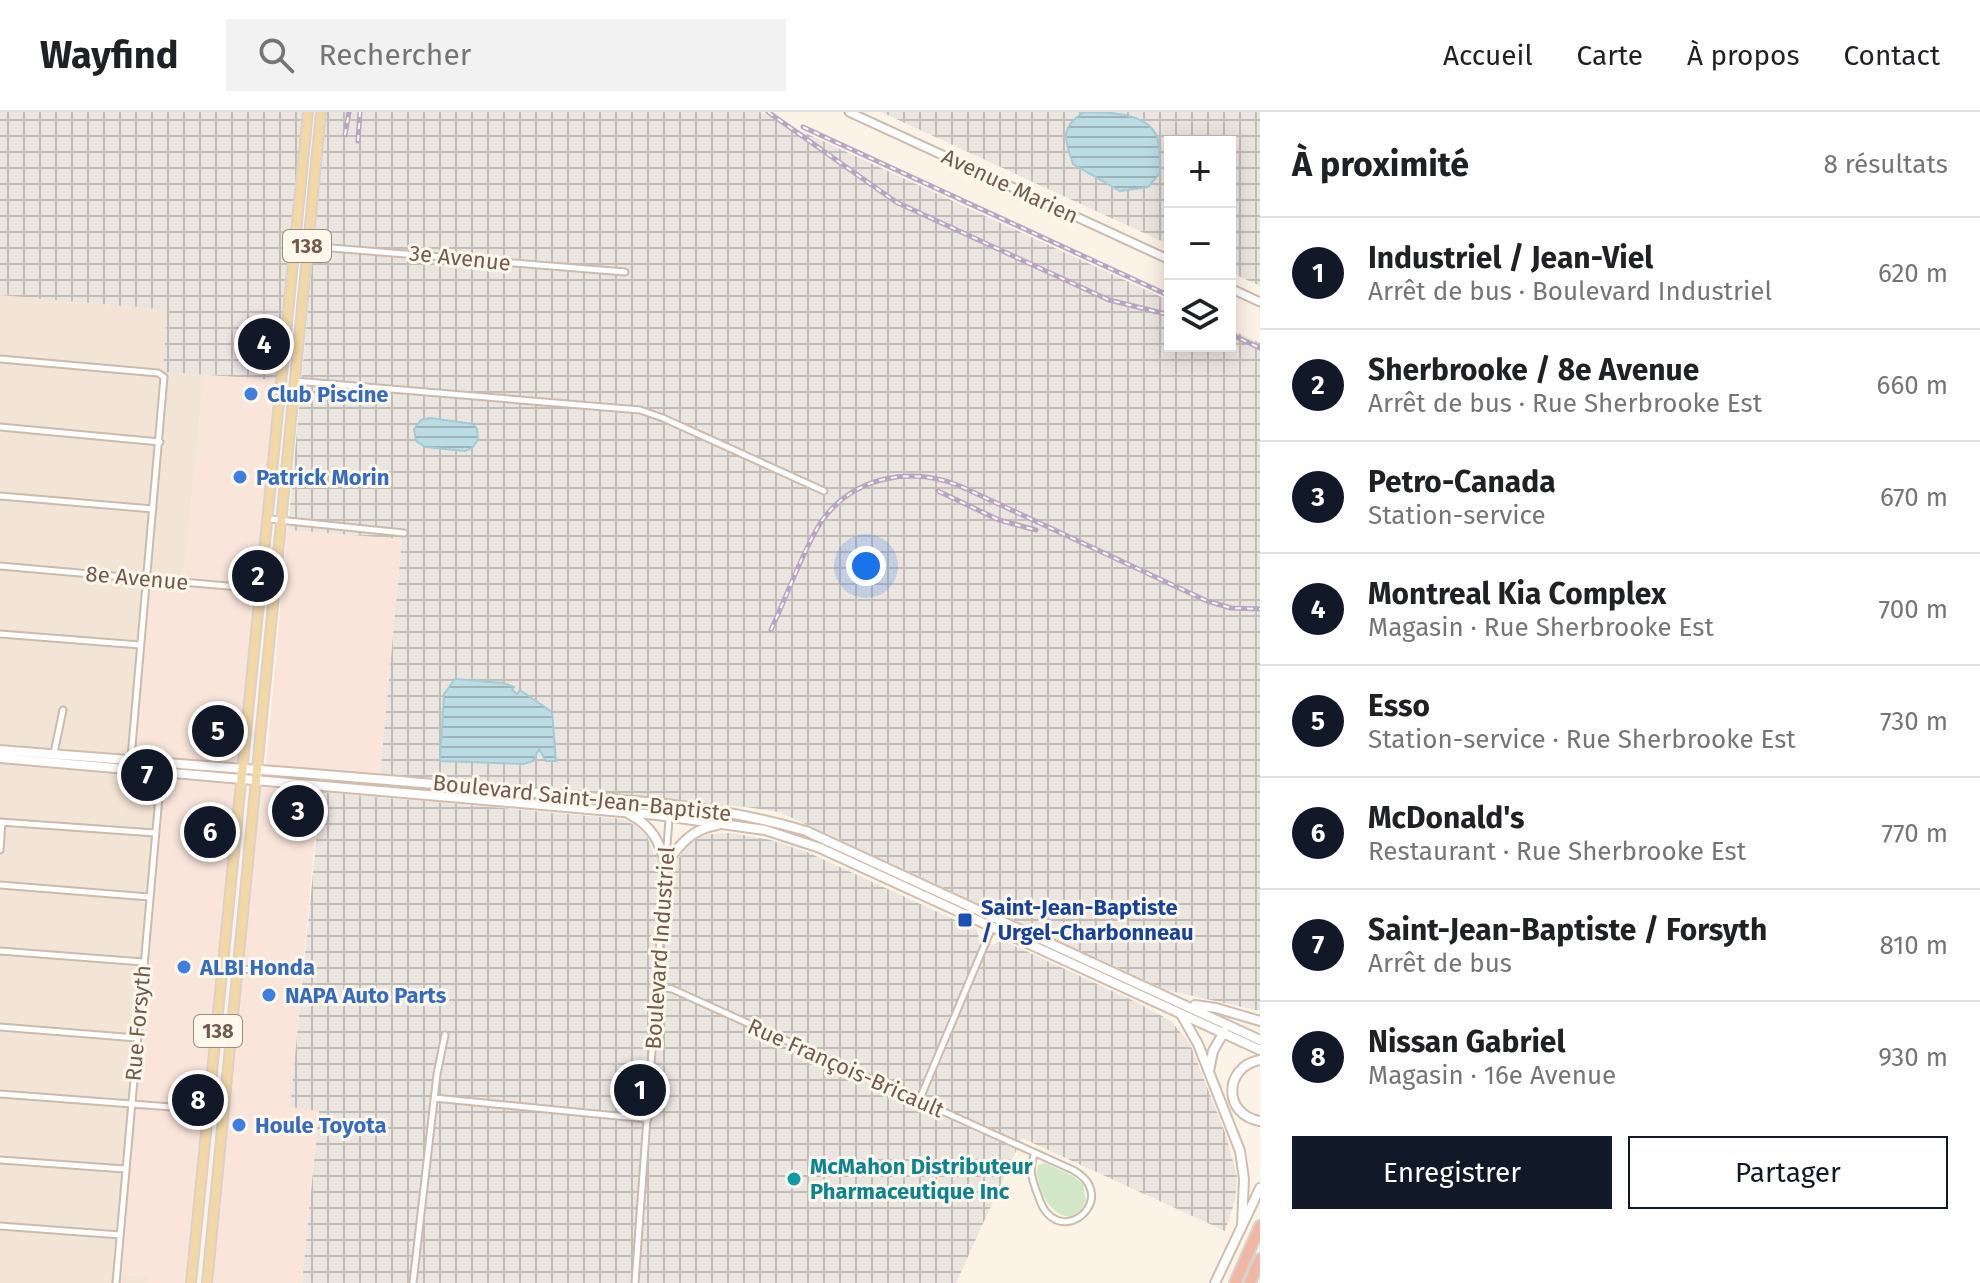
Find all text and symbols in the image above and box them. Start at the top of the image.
search box [226,19,786,91]
text: Wayfind [40,32,178,78]
icon: search [254,33,298,77]
text: Rechercher [318,37,471,73]
text: Accueil [1443,39,1533,72]
text: Carte [1577,39,1643,72]
text: À propos [1687,39,1799,72]
text: Contact [1843,39,1940,72]
map controls [1164,136,1236,352]
button: + [1164,136,1236,208]
street label: Avenue Marien [937,143,1083,229]
text: À proximité [1292,144,1469,185]
text: 8 résultats [1824,149,1948,180]
button: − [1164,208,1236,280]
road number: 138 [283,230,331,262]
street label: 3e Avenue [408,239,512,277]
text: Industriel / Jean-Viel [1368,240,1653,276]
text: 1 [1312,258,1324,289]
text: 620 m [1878,258,1948,289]
text: Arrêt de bus · Boulevard Industriel [1368,276,1772,307]
button: layers [1164,280,1236,352]
pin: 4 [238,314,290,374]
text: Sherbrooke / 8e Avenue [1368,352,1699,388]
text: 2 [1311,370,1325,401]
text: 660 m [1877,370,1948,401]
place label: Club Piscine [267,381,389,408]
marker: Club Piscine [242,385,260,403]
text: Arrêt de bus · Rue Sherbrooke Est [1368,388,1762,419]
place label: Patrick Morin [256,464,389,491]
text: Petro-Canada [1368,464,1556,500]
marker: Patrick Morin [231,468,249,486]
text: 3 [1311,482,1325,513]
text: 670 m [1880,482,1948,513]
text: Station-service [1368,500,1546,531]
pin: 2 [232,546,284,606]
your location [846,546,886,586]
street label: 8e Avenue [85,560,189,596]
text: Montreal Kia Complex [1368,576,1666,612]
text: 4 [1311,594,1325,625]
text: 700 m [1879,594,1948,625]
text: Magasin · Rue Sherbrooke Est [1368,612,1714,643]
text: Esso [1368,688,1430,724]
pin: 5 [192,701,244,761]
text: 5 [1311,706,1325,737]
text: 730 m [1880,706,1948,737]
text: Station-service · Rue Sherbrooke Est [1368,724,1796,755]
pin: 7 [121,745,173,805]
street label: Boulevard Saint-Jean-Baptiste [431,769,733,827]
pin: 3 [272,781,324,841]
text: McDonald's [1368,800,1525,836]
pin: 6 [184,802,236,862]
text: 6 [1311,818,1325,849]
text: 770 m [1882,818,1948,849]
text: Restaurant · Rue Sherbrooke Est [1368,836,1746,867]
street label: Boulevard Industriel [639,846,681,1050]
place label: Saint-Jean-Baptiste / Urgel-Charbonneau [981,894,1194,946]
marker: Saint-Jean-Baptiste / Urgel-Charbonneau [956,911,974,929]
text: Saint-Jean-Baptiste / Forsyth [1368,912,1767,948]
text: 7 [1312,930,1324,961]
text: 810 m [1880,930,1948,961]
text: Arrêt de bus [1368,948,1512,979]
place label: ALBI Honda [199,954,315,981]
marker: ALBI Honda [175,958,193,976]
street label: Rue Forsyth [119,964,157,1082]
place label: NAPA Auto Parts [285,982,447,1009]
marker: NAPA Auto Parts [260,986,278,1004]
street label: Rue François-Bricault [744,1013,948,1123]
road number: 138 [194,1015,242,1047]
text: Nissan Gabriel [1368,1024,1565,1060]
text: 8 [1310,1042,1326,1073]
text: 930 m [1878,1042,1948,1073]
pin: 1 [614,1060,666,1120]
text: Magasin · 16e Avenue [1368,1060,1616,1091]
pin: 8 [172,1070,224,1130]
place label: Houle Toyota [255,1112,387,1139]
marker: Houle Toyota [230,1116,248,1134]
button: Enregistrer [1292,1136,1612,1209]
button: Partager [1628,1136,1948,1209]
place label: McMahon Distributeur Pharmaceutique Inc [810,1153,1033,1205]
marker: McMahon Distributeur Pharmaceutique Inc [785,1170,803,1188]

